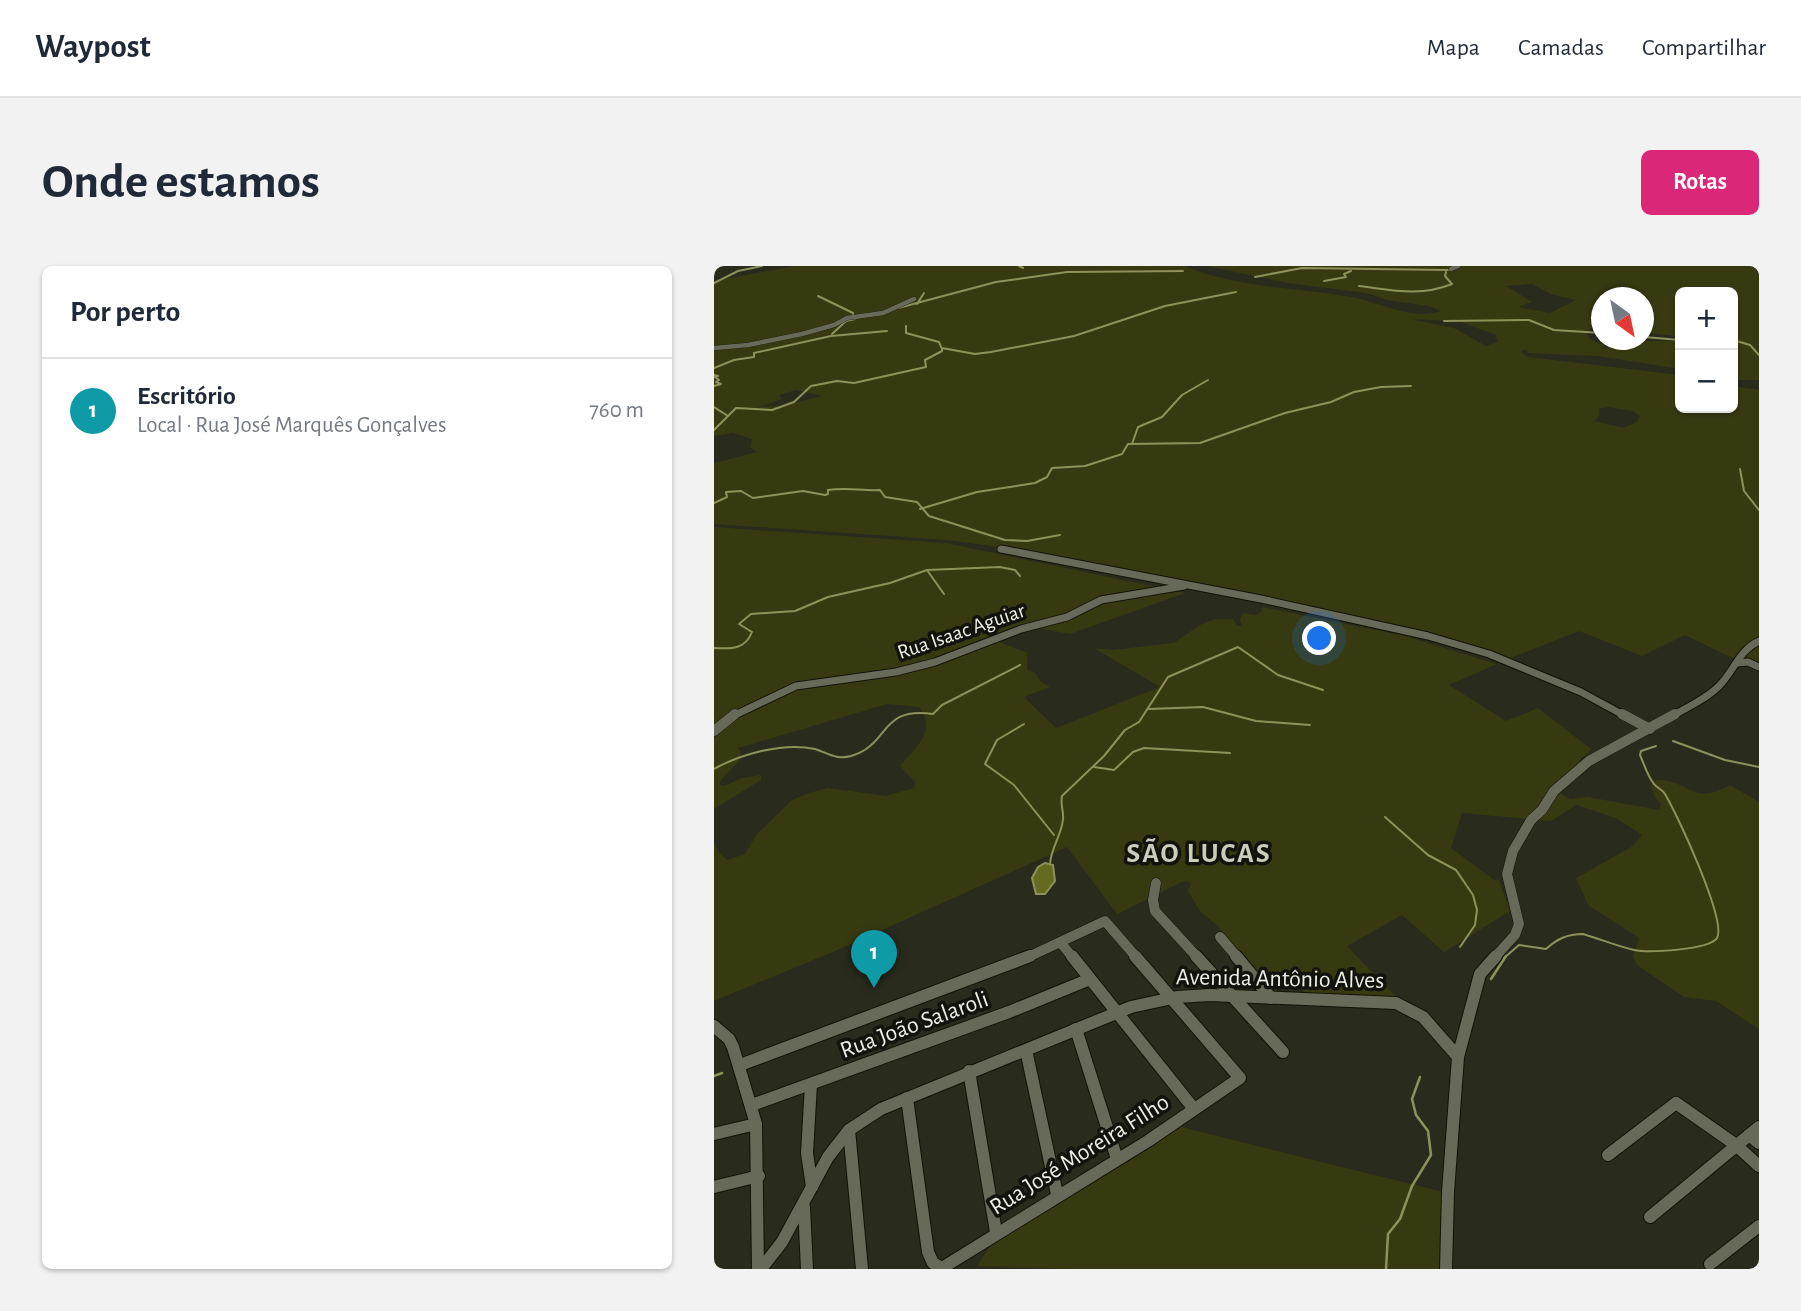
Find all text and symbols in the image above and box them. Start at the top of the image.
text: Waypost [35,31,151,64]
text: Mapa [1427,36,1480,60]
text: Camadas [1518,36,1604,60]
text: Compartilhar [1642,36,1766,60]
button: Rotas [1641,150,1759,215]
text: Onde estamos [42,158,320,207]
north arrow [1591,287,1654,350]
map controls [1675,287,1738,413]
button: + [1675,287,1738,350]
text: Por perto [70,297,180,327]
button: − [1675,350,1738,413]
text: Escritório [137,383,236,409]
text: 1 [89,399,97,422]
text: 760 m [589,399,644,422]
text: Local · Rua José Marquês Gonçalves [137,414,446,437]
street label: Rua Isaac Aguiar [895,600,1028,663]
your location [1302,621,1336,655]
district label: SÃO LUCAS [1126,838,1272,868]
pin: 1 [851,930,897,988]
street label: Avenida Antônio Alves [1176,965,1384,993]
street label: Rua João Salaroli [837,987,992,1063]
street label: Rua José Moreira Filho [986,1090,1173,1220]

